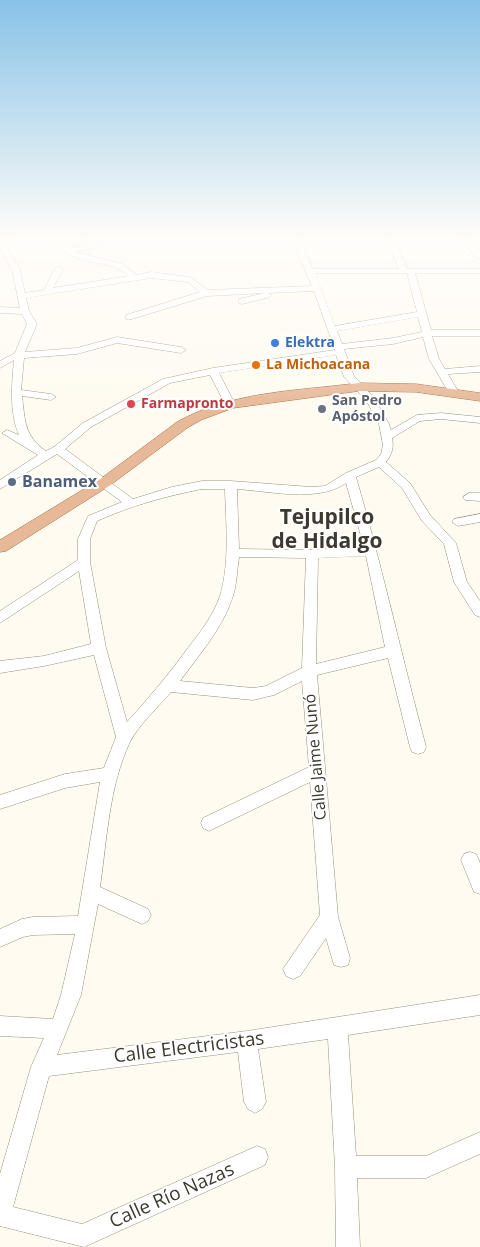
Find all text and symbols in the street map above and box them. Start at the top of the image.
place label: Elektra [285,335,335,351]
marker: Elektra [269,337,281,349]
place label: La Michoacana [266,357,370,373]
marker: La Michoacana [250,359,262,371]
place label: San Pedro Apóstol [332,393,402,426]
place label: Farmapronto [141,396,234,412]
marker: Farmapronto [125,398,137,410]
marker: San Pedro Apóstol [316,403,328,415]
place label: Banamex [22,472,97,492]
marker: Banamex [6,476,18,488]
district label: Tejupilco de Hidalgo [272,505,382,555]
street label: Calle Jaime Nunó [301,693,331,821]
street label: Calle Electricistas [112,1027,266,1069]
street label: Calle Río Nazas [106,1158,238,1234]

